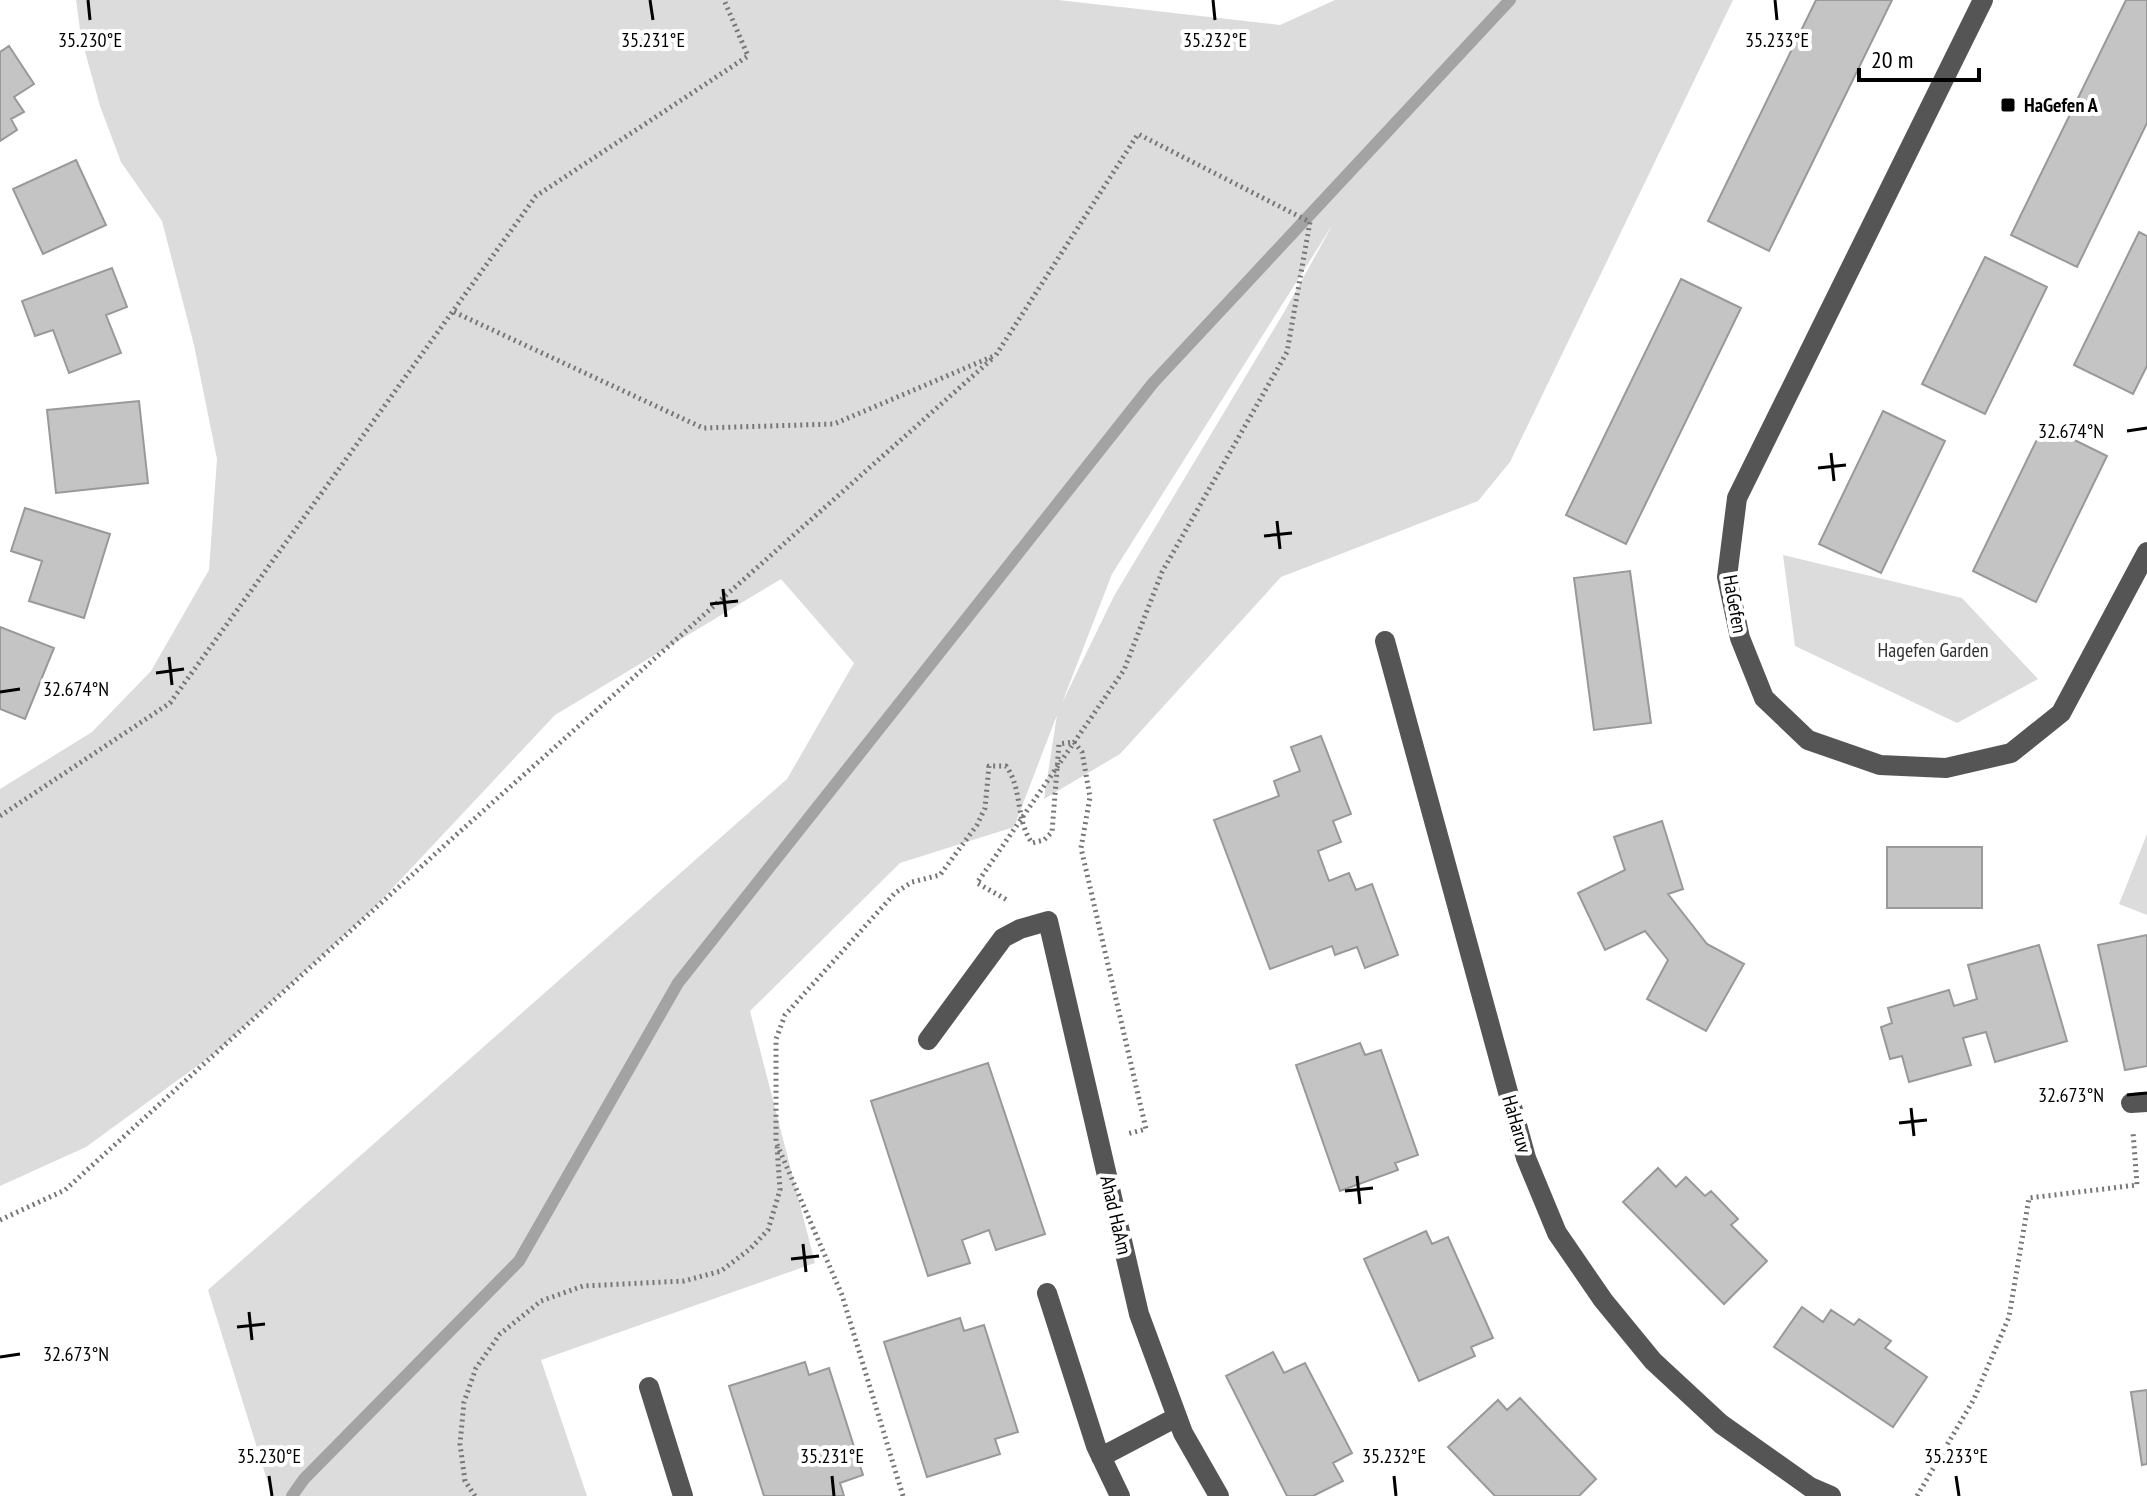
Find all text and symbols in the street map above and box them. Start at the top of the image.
text: 35.230°E [58,27,122,53]
text: 35.231°E [621,27,685,53]
text: 35.232°E [1183,27,1247,53]
text: 35.233°E [1745,27,1809,53]
scale bar [1859,32,1979,82]
text: 20 m [1871,44,1913,75]
place label: HaGefen A [2024,92,2099,118]
marker: HaGefen A [1999,96,2017,114]
text: 32.674°N [2038,418,2104,444]
street label: HaGefen [1717,573,1753,635]
park label: Hagefen Garden [1878,637,1988,663]
text: 32.674°N [43,676,109,702]
text: 32.673°N [2038,1082,2104,1108]
street label: HaHaruv [1496,1092,1538,1156]
street label: Ahad HaAm [1094,1173,1138,1257]
text: 32.673°N [43,1341,109,1367]
text: 35.230°E [237,1443,301,1469]
text: 35.231°E [800,1443,864,1469]
text: 35.232°E [1362,1443,1426,1469]
text: 35.233°E [1924,1443,1988,1469]

